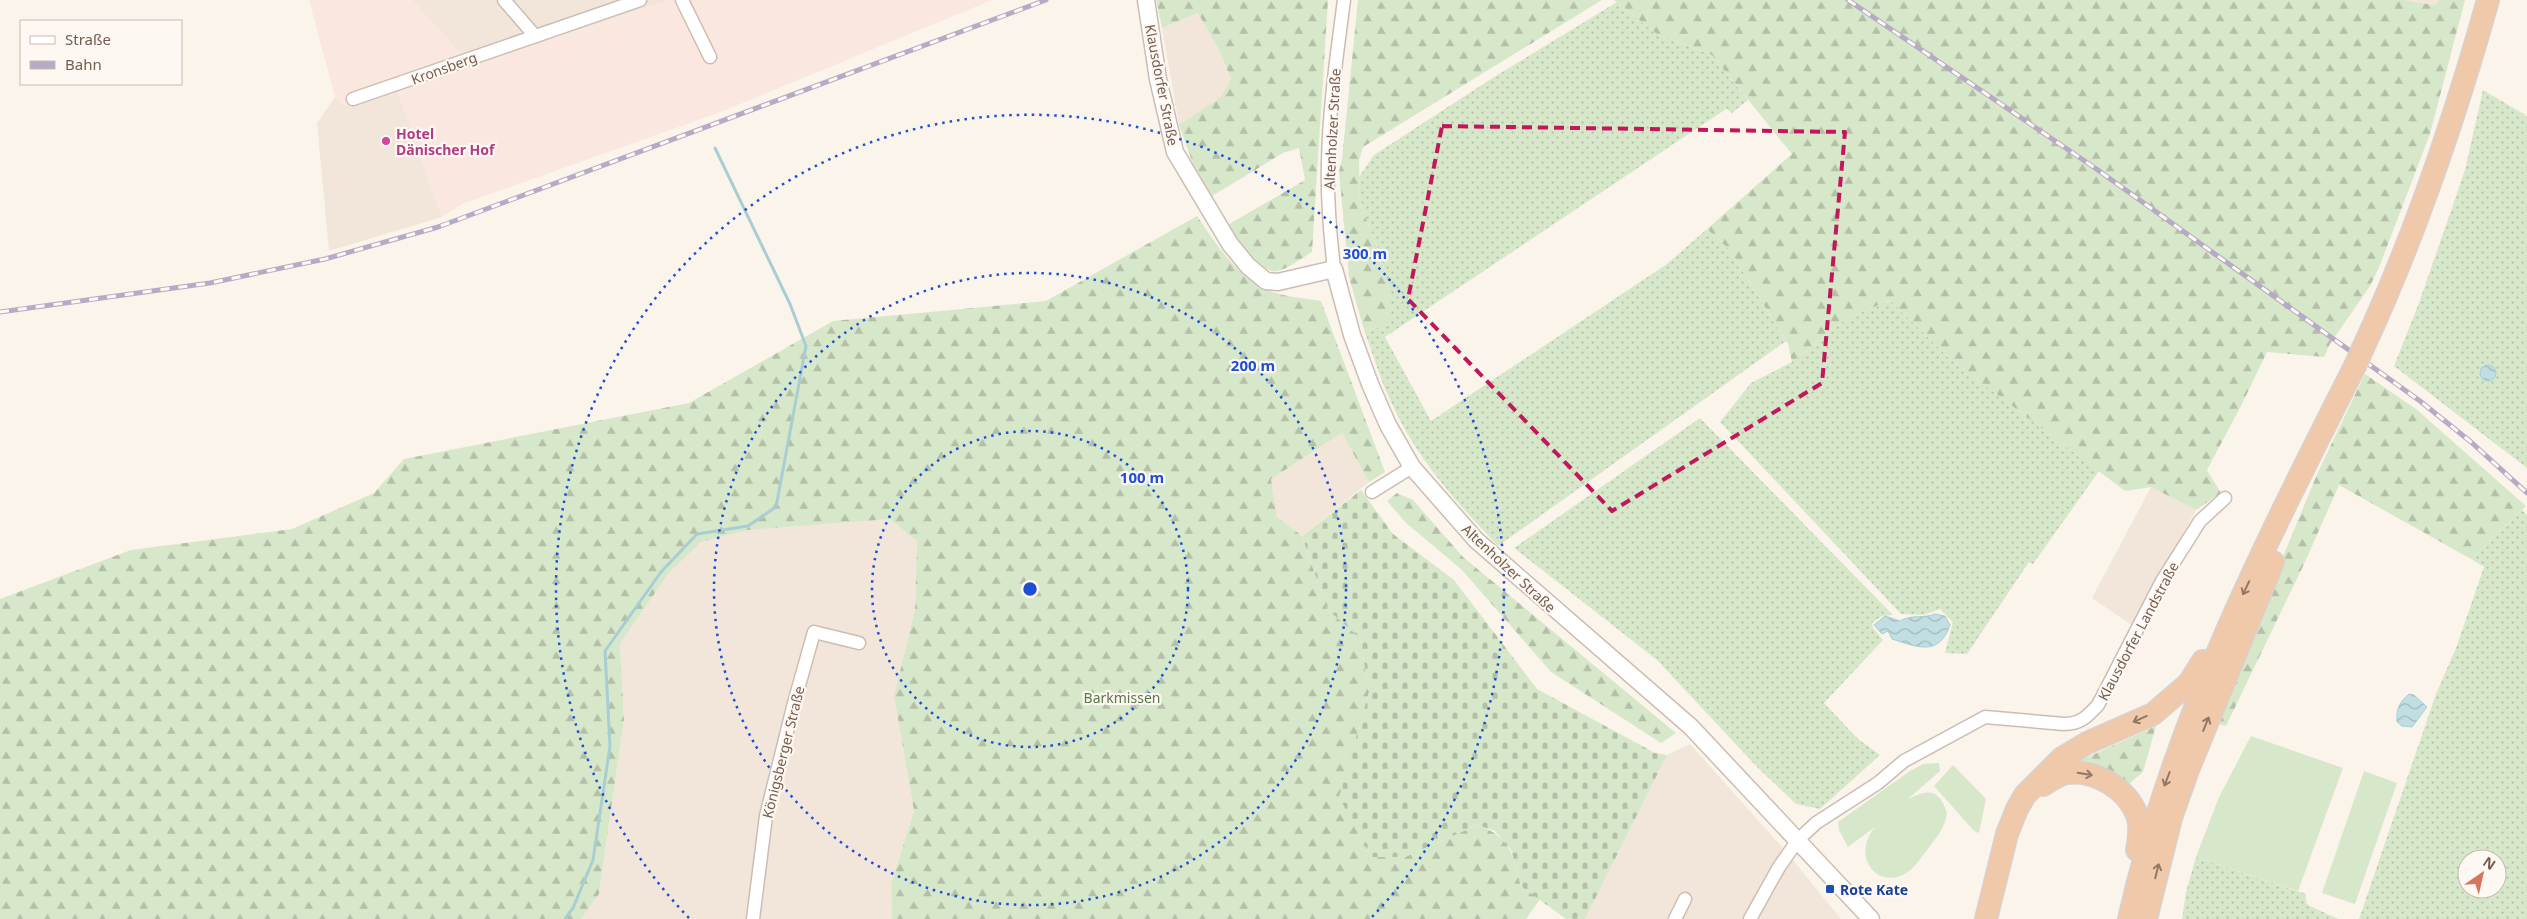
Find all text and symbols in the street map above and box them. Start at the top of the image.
legend [20,20,182,85]
street label: Klausdorfer Straße [1141,23,1183,147]
text: Straße [65,29,111,49]
street label: Kronsberg [408,47,480,89]
text: Bahn [65,54,102,74]
street label: Altenholzer Straße [1319,68,1345,190]
place label: Hotel Dänischer Hof [396,124,496,159]
marker: Hotel Dänischer Hof [380,135,392,147]
text: 300 m [1343,243,1387,263]
text: 200 m [1231,355,1275,375]
text: 100 m [1120,467,1164,487]
street label: Altenholzer Straße [1458,520,1560,616]
street label: Klausdorfer Landstraße [2093,558,2183,704]
centre of rings [1021,580,1039,598]
one-way arrow [2241,580,2250,595]
street label: Königsberger Straße [757,684,809,820]
park label: Barkmissen [1084,688,1160,707]
one-way arrow [2133,715,2148,725]
one-way arrow [2202,717,2211,732]
one-way arrow [2077,770,2093,780]
one-way arrow [2162,771,2171,787]
north arrow [2457,849,2507,899]
text: N [2480,852,2500,874]
one-way arrow [2152,864,2162,880]
place label: Rote Kate [1840,880,1908,899]
marker: Rote Kate [1824,883,1836,895]

